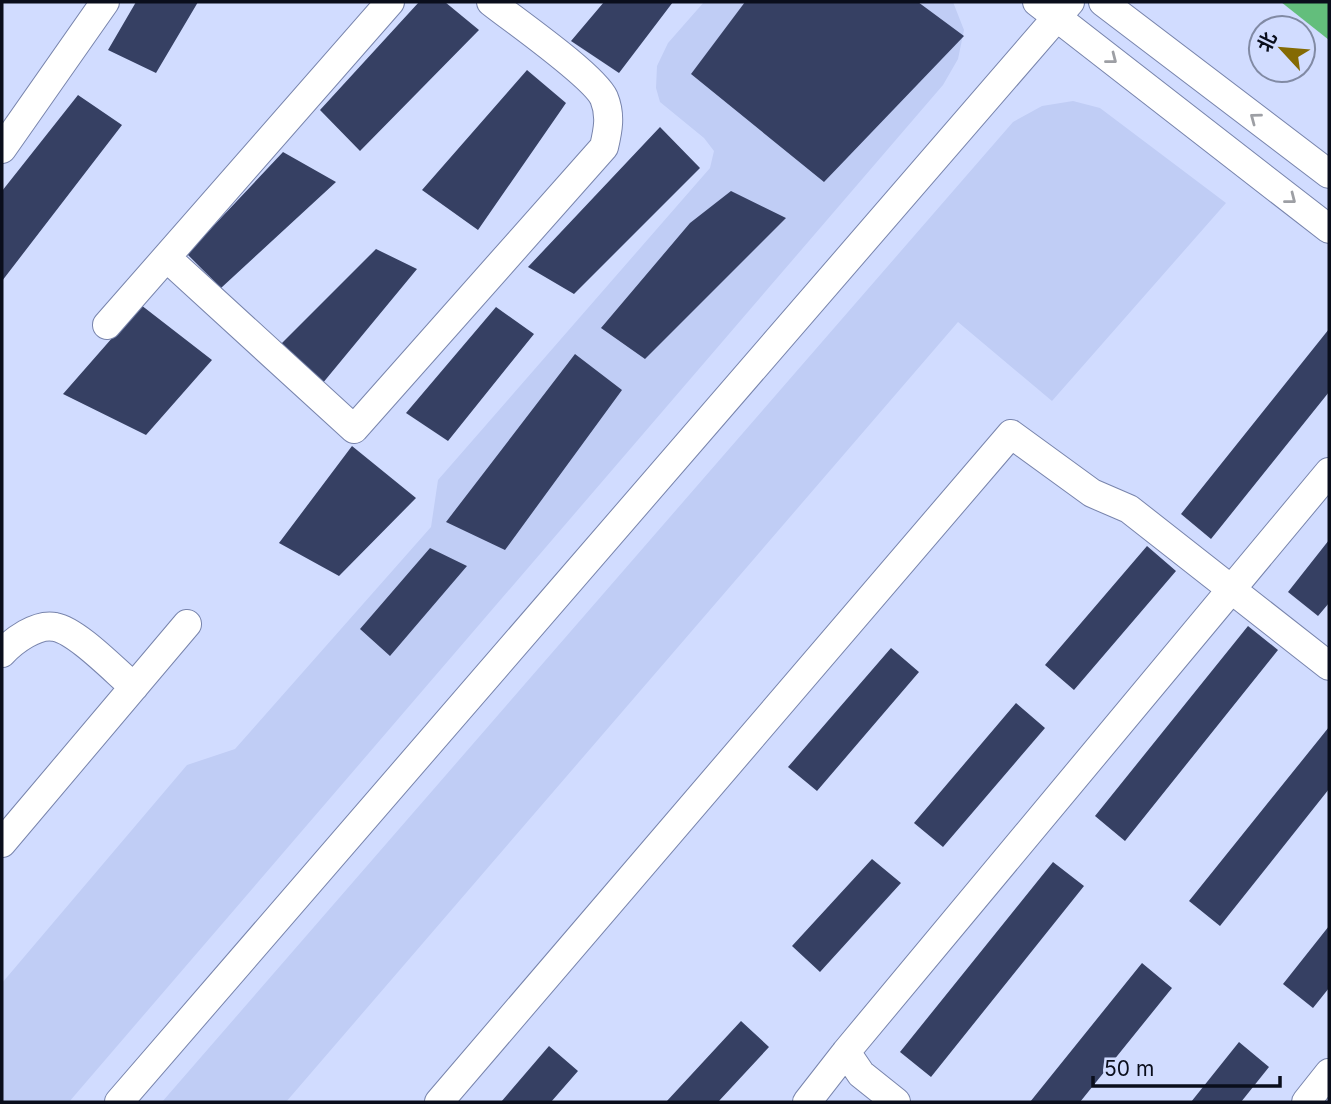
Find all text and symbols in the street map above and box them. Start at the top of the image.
north arrow [1247,14,1317,84]
text: 北 [1253,28,1282,55]
one-way arrow [1104,51,1116,64]
one-way arrow [1250,114,1263,127]
one-way arrow [1283,190,1296,203]
scale bar [1093,1044,1280,1088]
text: 50 m [1104,1056,1154,1081]

